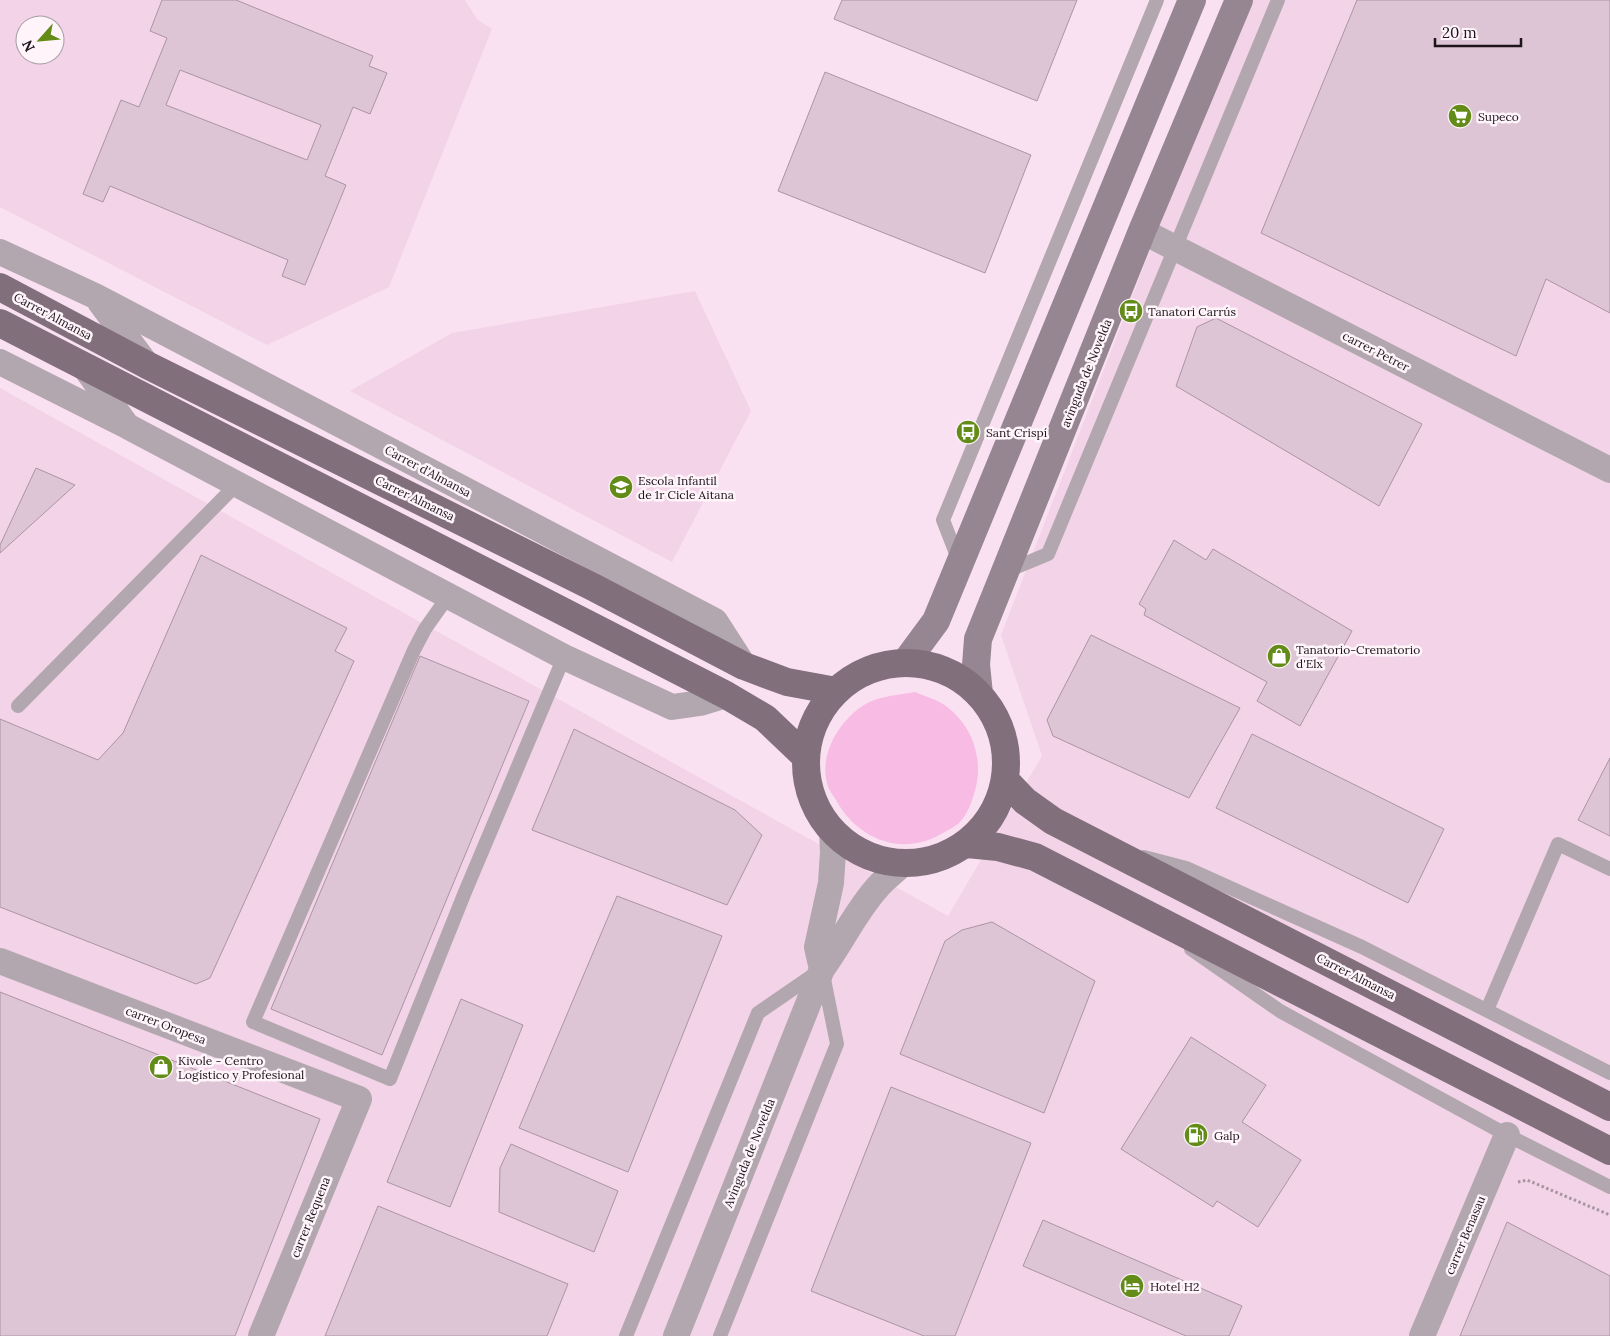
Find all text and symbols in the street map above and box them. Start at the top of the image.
north arrow [15,15,65,65]
scale bar [1435,15,1521,47]
text: 20 m [1442,23,1477,42]
text: N [18,37,39,55]
supermarket icon: Supeco [1447,103,1473,129]
place label: Supeco [1478,109,1519,124]
street label: Carrer Almansa [11,289,95,343]
bus stop icon: Tanatori Carrús [1118,298,1144,324]
place label: Tanatori Carrús [1148,304,1237,319]
street label: avinguda de Novelda [1057,317,1115,429]
street label: carrer Petrer [1340,328,1413,375]
bus stop icon: Sant Crispí [955,419,981,445]
place label: Sant Crispí [986,425,1047,440]
street label: Carrer d'Almansa [382,442,474,500]
street label: Carrer Almansa [373,472,457,524]
place label: Escola Infantil de 1r Cicle Aitana [638,473,734,502]
school or university icon: Escola Infantil de 1r Cicle Aitana [608,474,634,500]
place label: Tanatorio-Crematorio d'Elx [1296,642,1420,671]
shop icon: Tanatorio-Crematorio d'Elx [1266,643,1292,669]
street label: Carrer Almansa [1314,950,1398,1002]
street label: carrer Oropesa [124,1003,208,1047]
place label: Kivole - Centro Logístico y Profesional [178,1053,304,1082]
shop icon: Kivole - Centro Logístico y Profesional [148,1054,174,1080]
street label: Avinguda de Novelda [720,1096,778,1211]
fuel station icon: Galp [1183,1122,1209,1148]
place label: Galp [1214,1128,1240,1143]
street label: carrer Requena [287,1174,333,1260]
street label: carrer Benasau [1442,1193,1488,1277]
hotel icon: Hotel H2 [1119,1273,1145,1299]
place label: Hotel H2 [1150,1279,1200,1294]

